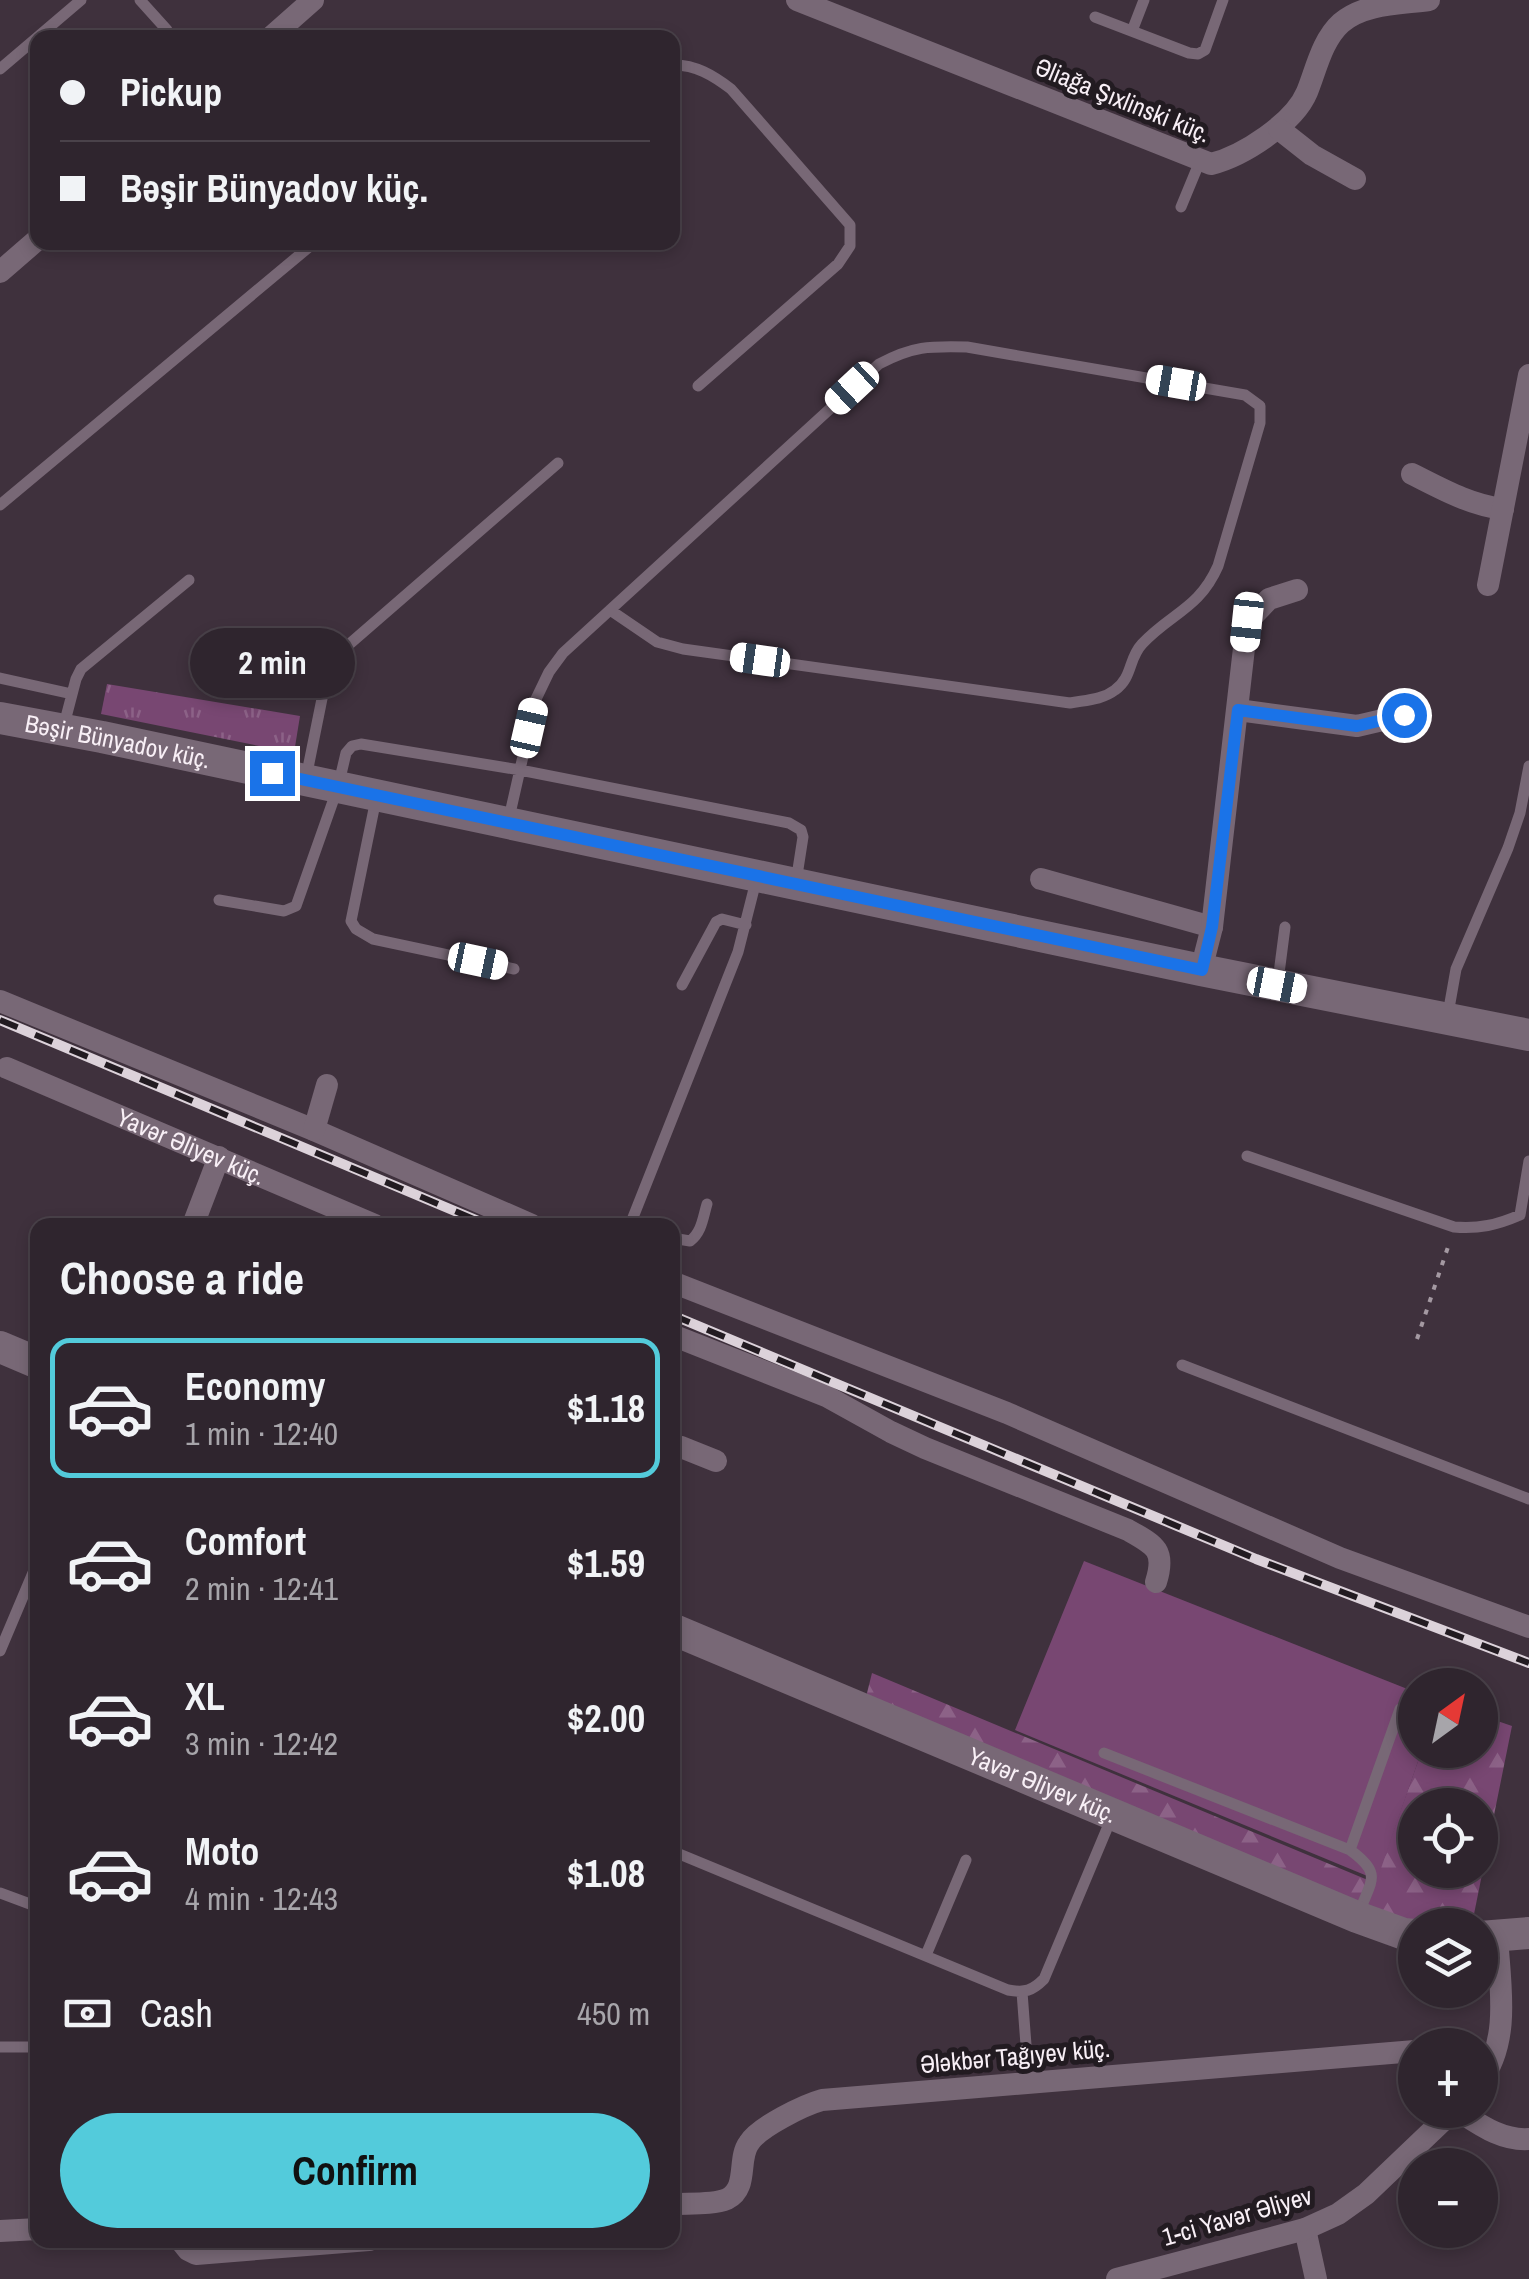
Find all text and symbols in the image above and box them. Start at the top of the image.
street label: Əliağa Şıxlinski küç. [1030,49,1216,151]
text: Pickup [120,67,222,118]
text: Bəşir Bünyadov küç. [120,163,428,214]
car [820,357,884,419]
car [1144,363,1208,403]
car [1229,591,1265,653]
callout: 2 min [190,628,354,698]
text: 2 min [238,641,307,684]
car [728,641,792,679]
route start [1382,693,1427,738]
car [508,695,550,761]
street label: Bəşir Bünyadov küç. [22,706,213,777]
route end [250,751,295,796]
car [446,940,510,982]
car [1245,965,1309,1005]
street label: Yavər Əliyev küç. [111,1100,270,1193]
text: Choose a ride [60,1247,304,1308]
text: Economy [185,1361,325,1412]
icon: car [65,1363,155,1453]
text: $1.18 [567,1383,645,1434]
text: 1 min · 12:40 [185,1412,338,1455]
text: Comfort [185,1516,306,1567]
icon: car [65,1518,155,1608]
text: $1.59 [567,1538,645,1589]
text: 2 min · 12:41 [185,1567,338,1610]
north arrow [1398,1668,1498,1768]
map controls [1398,1668,1498,2248]
text: XL [185,1671,225,1722]
icon: car [65,1673,155,1763]
text: $2.00 [567,1693,645,1744]
text: 3 min · 12:42 [185,1722,338,1765]
street label: Yavər Əliyev küç. [963,1738,1122,1831]
button: locate [1398,1788,1498,1888]
text: Moto [185,1826,259,1877]
icon: car [65,1828,155,1918]
text: $1.08 [567,1848,645,1899]
text: 4 min · 12:43 [185,1877,338,1920]
button: layers [1398,1908,1498,2008]
icon: cash [60,1986,115,2041]
text: Cash [140,1988,213,2039]
text: 450 m [577,1992,650,2035]
button: + [1398,2028,1498,2128]
street label: Ələkbər Tağıyev küç. [919,2031,1111,2081]
button: Confirm [60,2113,650,2228]
button: − [1398,2148,1498,2248]
street label: 1-ci Yavər Əliyev [1158,2178,1317,2254]

